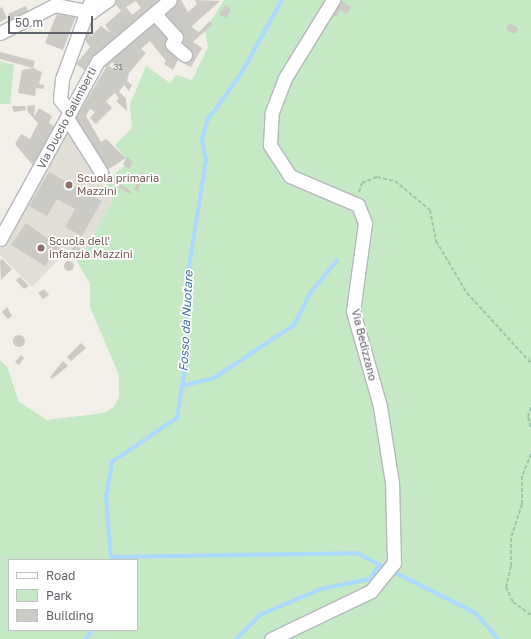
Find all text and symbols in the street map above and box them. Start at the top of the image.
scale bar [10,8,95,34]
text: 50 m [15,15,43,30]
house number: 31 [113,62,123,72]
street label: Via Duccio Galimberti [35,65,99,171]
place label: Scuola primaria Mazzini [77,172,159,198]
marker: Scuola primaria Mazzini [64,180,74,190]
place label: Scuola dell' infanzia Mazzini [49,235,133,261]
marker: Scuola dell' infanzia Mazzini [36,243,46,253]
water label: Fosso da Nuotare [176,270,196,372]
street label: Via Bedizzano [349,308,379,382]
legend [8,559,138,631]
text: Road [46,568,75,583]
text: Park [46,588,72,603]
text: Building [46,608,94,623]

